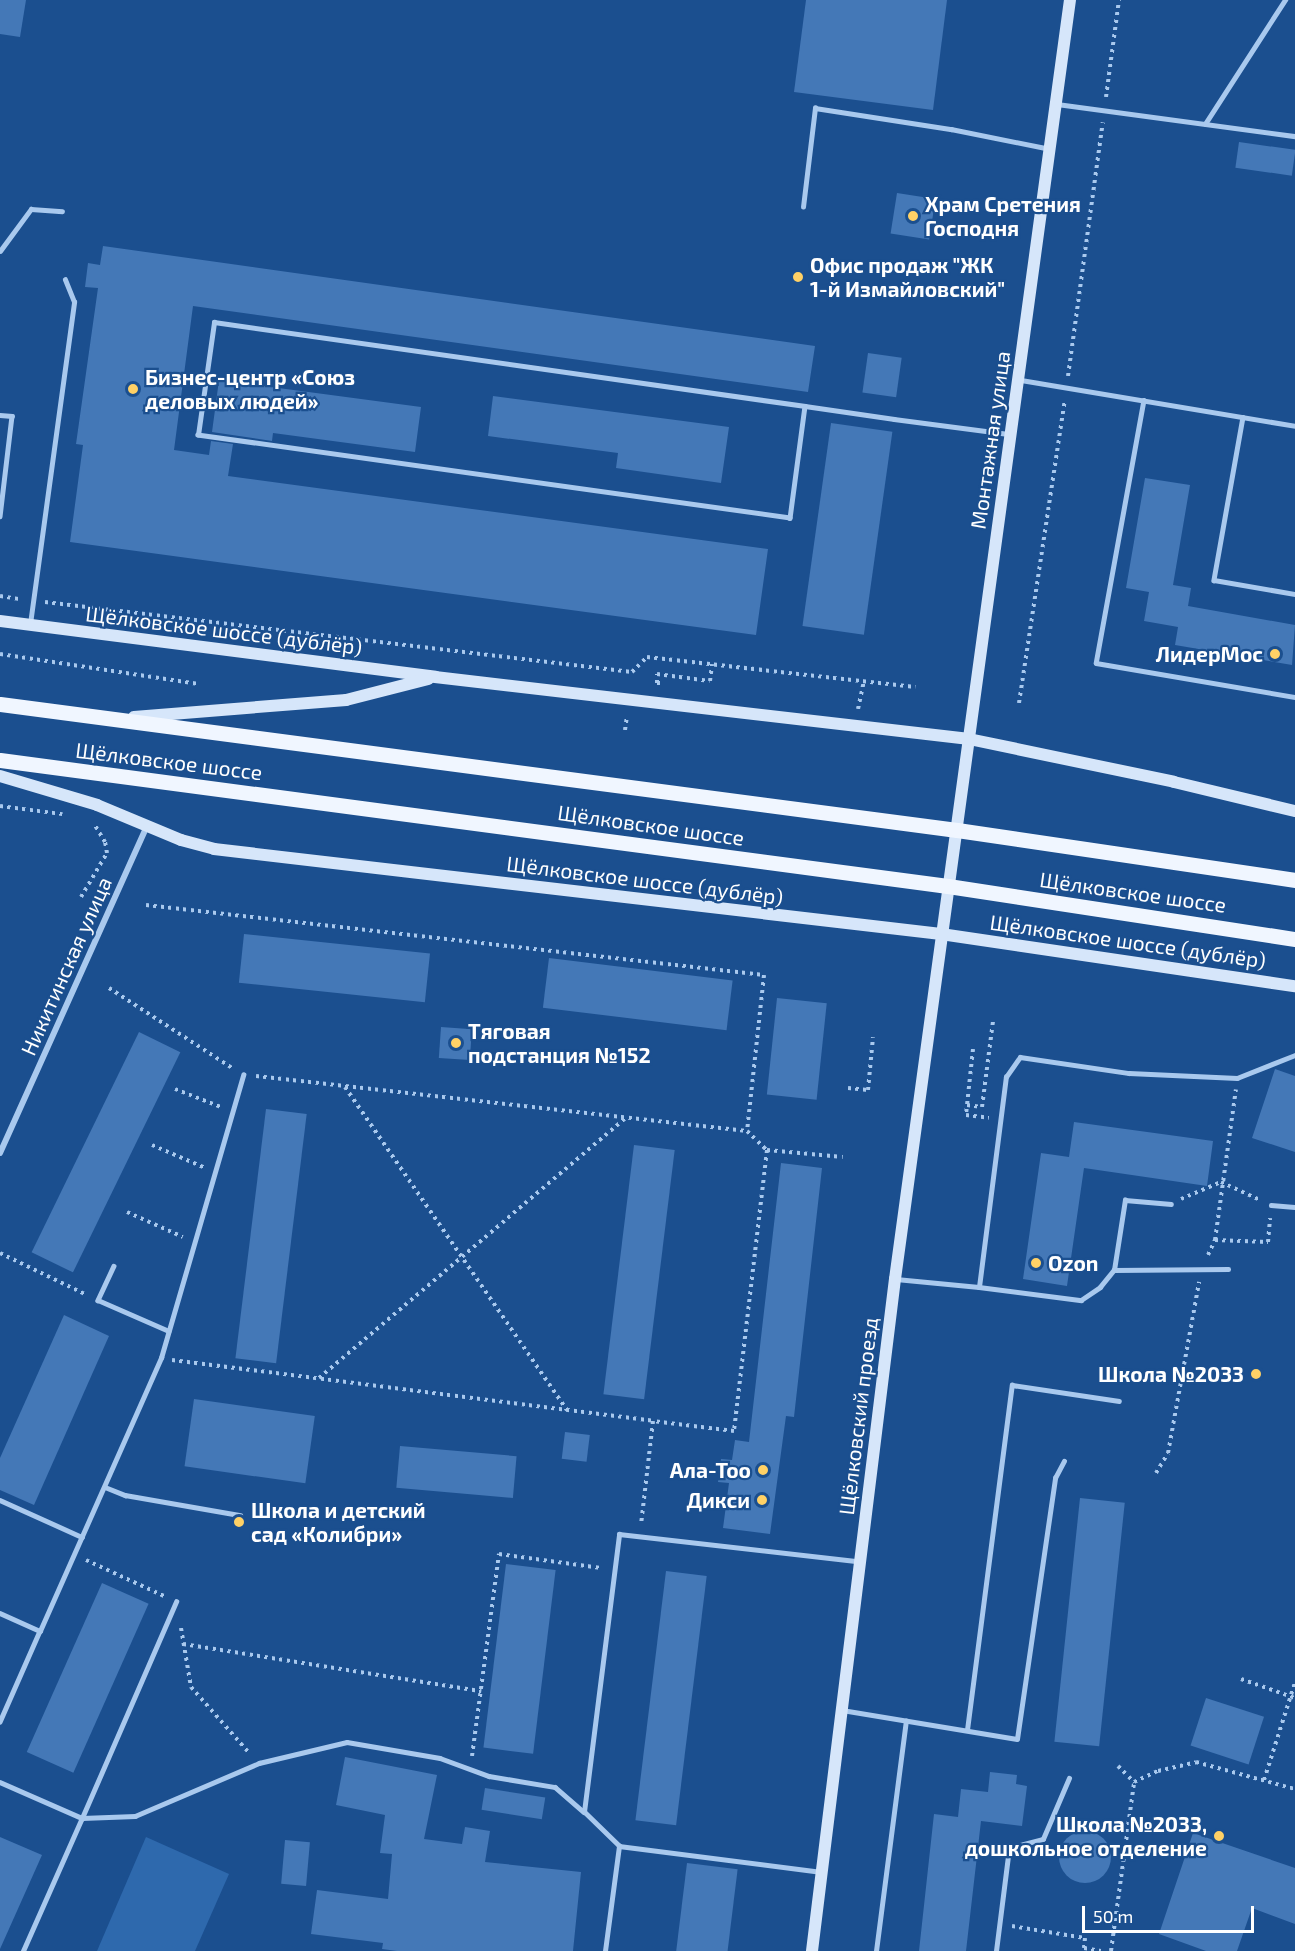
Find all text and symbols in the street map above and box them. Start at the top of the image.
place label: Храм Сретения Господня [925,191,1081,241]
marker: Храм Сретения Господня [906,209,920,223]
place label: Офис продаж "ЖК 1-й Измайловский" [810,252,1005,302]
marker: Офис продаж "ЖК 1-й Измайловский" [791,270,805,284]
street label: Монтажная улица [965,349,1015,531]
place label: Бизнес-центр «Союз деловых людей» [145,364,355,414]
marker: Бизнес-центр «Союз деловых людей» [126,382,140,396]
street label: Щёлковское шоссе (дублёр) [84,601,364,659]
place label: ЛидерМос [1156,641,1263,667]
marker: ЛидерМос [1268,647,1282,661]
street label: Щёлковское шоссе [74,737,264,785]
street label: Щёлковское шоссе [556,799,746,851]
street label: Щёлковское шоссе (дублёр) [505,851,785,909]
street label: Щёлковское шоссе [1038,866,1228,918]
street label: Никитинская улица [15,873,117,1059]
street label: Щёлковское шоссе (дублёр) [988,909,1268,973]
place label: Тяговая подстанция №152 [468,1018,651,1068]
marker: Тяговая подстанция №152 [449,1036,463,1050]
place label: Ozon [1048,1250,1098,1276]
marker: Ozon [1029,1256,1043,1270]
street label: Щёлковский проезд [833,1316,883,1516]
place label: Школа №2033 [1098,1361,1244,1387]
marker: Школа №2033 [1249,1367,1263,1381]
place label: Ала-Тоо [670,1457,751,1483]
marker: Ала-Тоо [756,1463,770,1477]
place label: Дикси [686,1487,750,1513]
marker: Дикси [755,1493,769,1507]
place label: Школа и детский сад «Колибри» [251,1497,426,1547]
marker: Школа и детский сад «Колибри» [232,1515,246,1529]
place label: Школа №2033, дошкольное отделение [965,1811,1207,1861]
marker: Школа №2033, дошкольное отделение [1212,1829,1226,1843]
scale bar [1085,1894,1258,1932]
text: 50 m [1093,1905,1133,1927]

